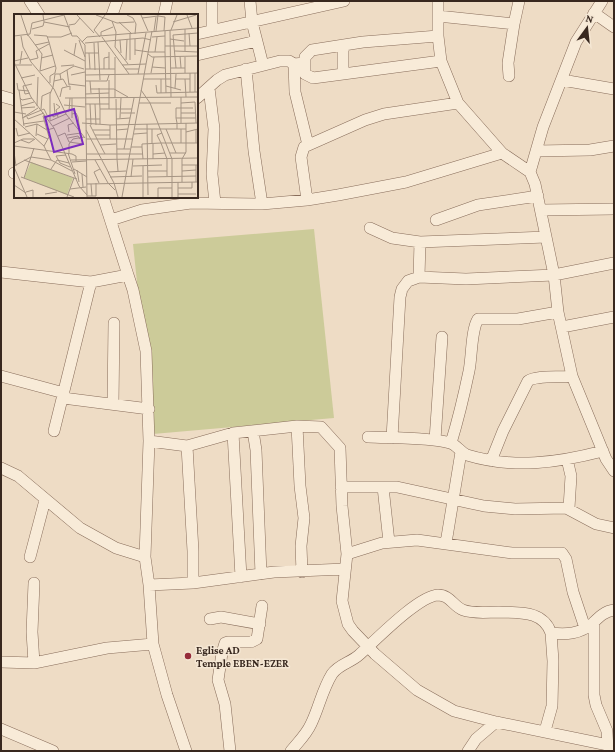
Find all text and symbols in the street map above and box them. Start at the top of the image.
north arrow [567,8,607,48]
text: N [584,12,595,25]
inset map [14,14,198,198]
place label: Eglise AD Temple EBEN-EZER [196,644,289,669]
marker: Eglise AD Temple EBEN-EZER [183,651,193,661]

